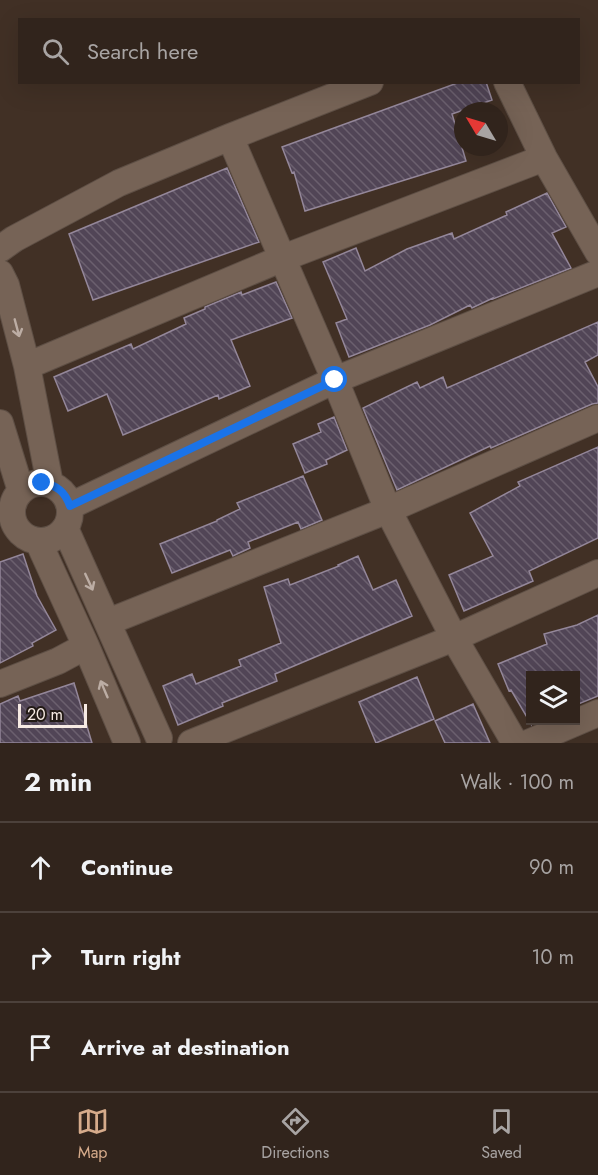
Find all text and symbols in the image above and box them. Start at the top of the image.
search box [18,18,580,84]
icon: search [39,35,72,68]
text: Search here [87,35,198,67]
north arrow [454,102,508,156]
one-way arrow [12,319,23,338]
route start [321,366,347,392]
route end [28,469,54,495]
one-way arrow [84,572,96,590]
map controls [526,671,580,725]
button: layers [526,671,580,725]
one-way arrow [98,680,109,699]
scale bar [18,701,87,728]
text: 20 m [27,703,63,726]
text: 2 min [24,763,92,801]
text: Walk · 100 m [461,768,574,797]
icon: ahead [24,851,57,884]
text: Continue [81,851,173,883]
text: 90 m [529,853,574,882]
icon: right [24,941,57,974]
text: Turn right [81,941,181,973]
text: 10 m [531,943,574,972]
icon: arrive [24,1031,57,1064]
text: Arrive at destination [81,1031,290,1063]
tab: Map [76,1105,109,1164]
tab: Directions [261,1105,329,1164]
tab: Saved [481,1105,522,1164]

